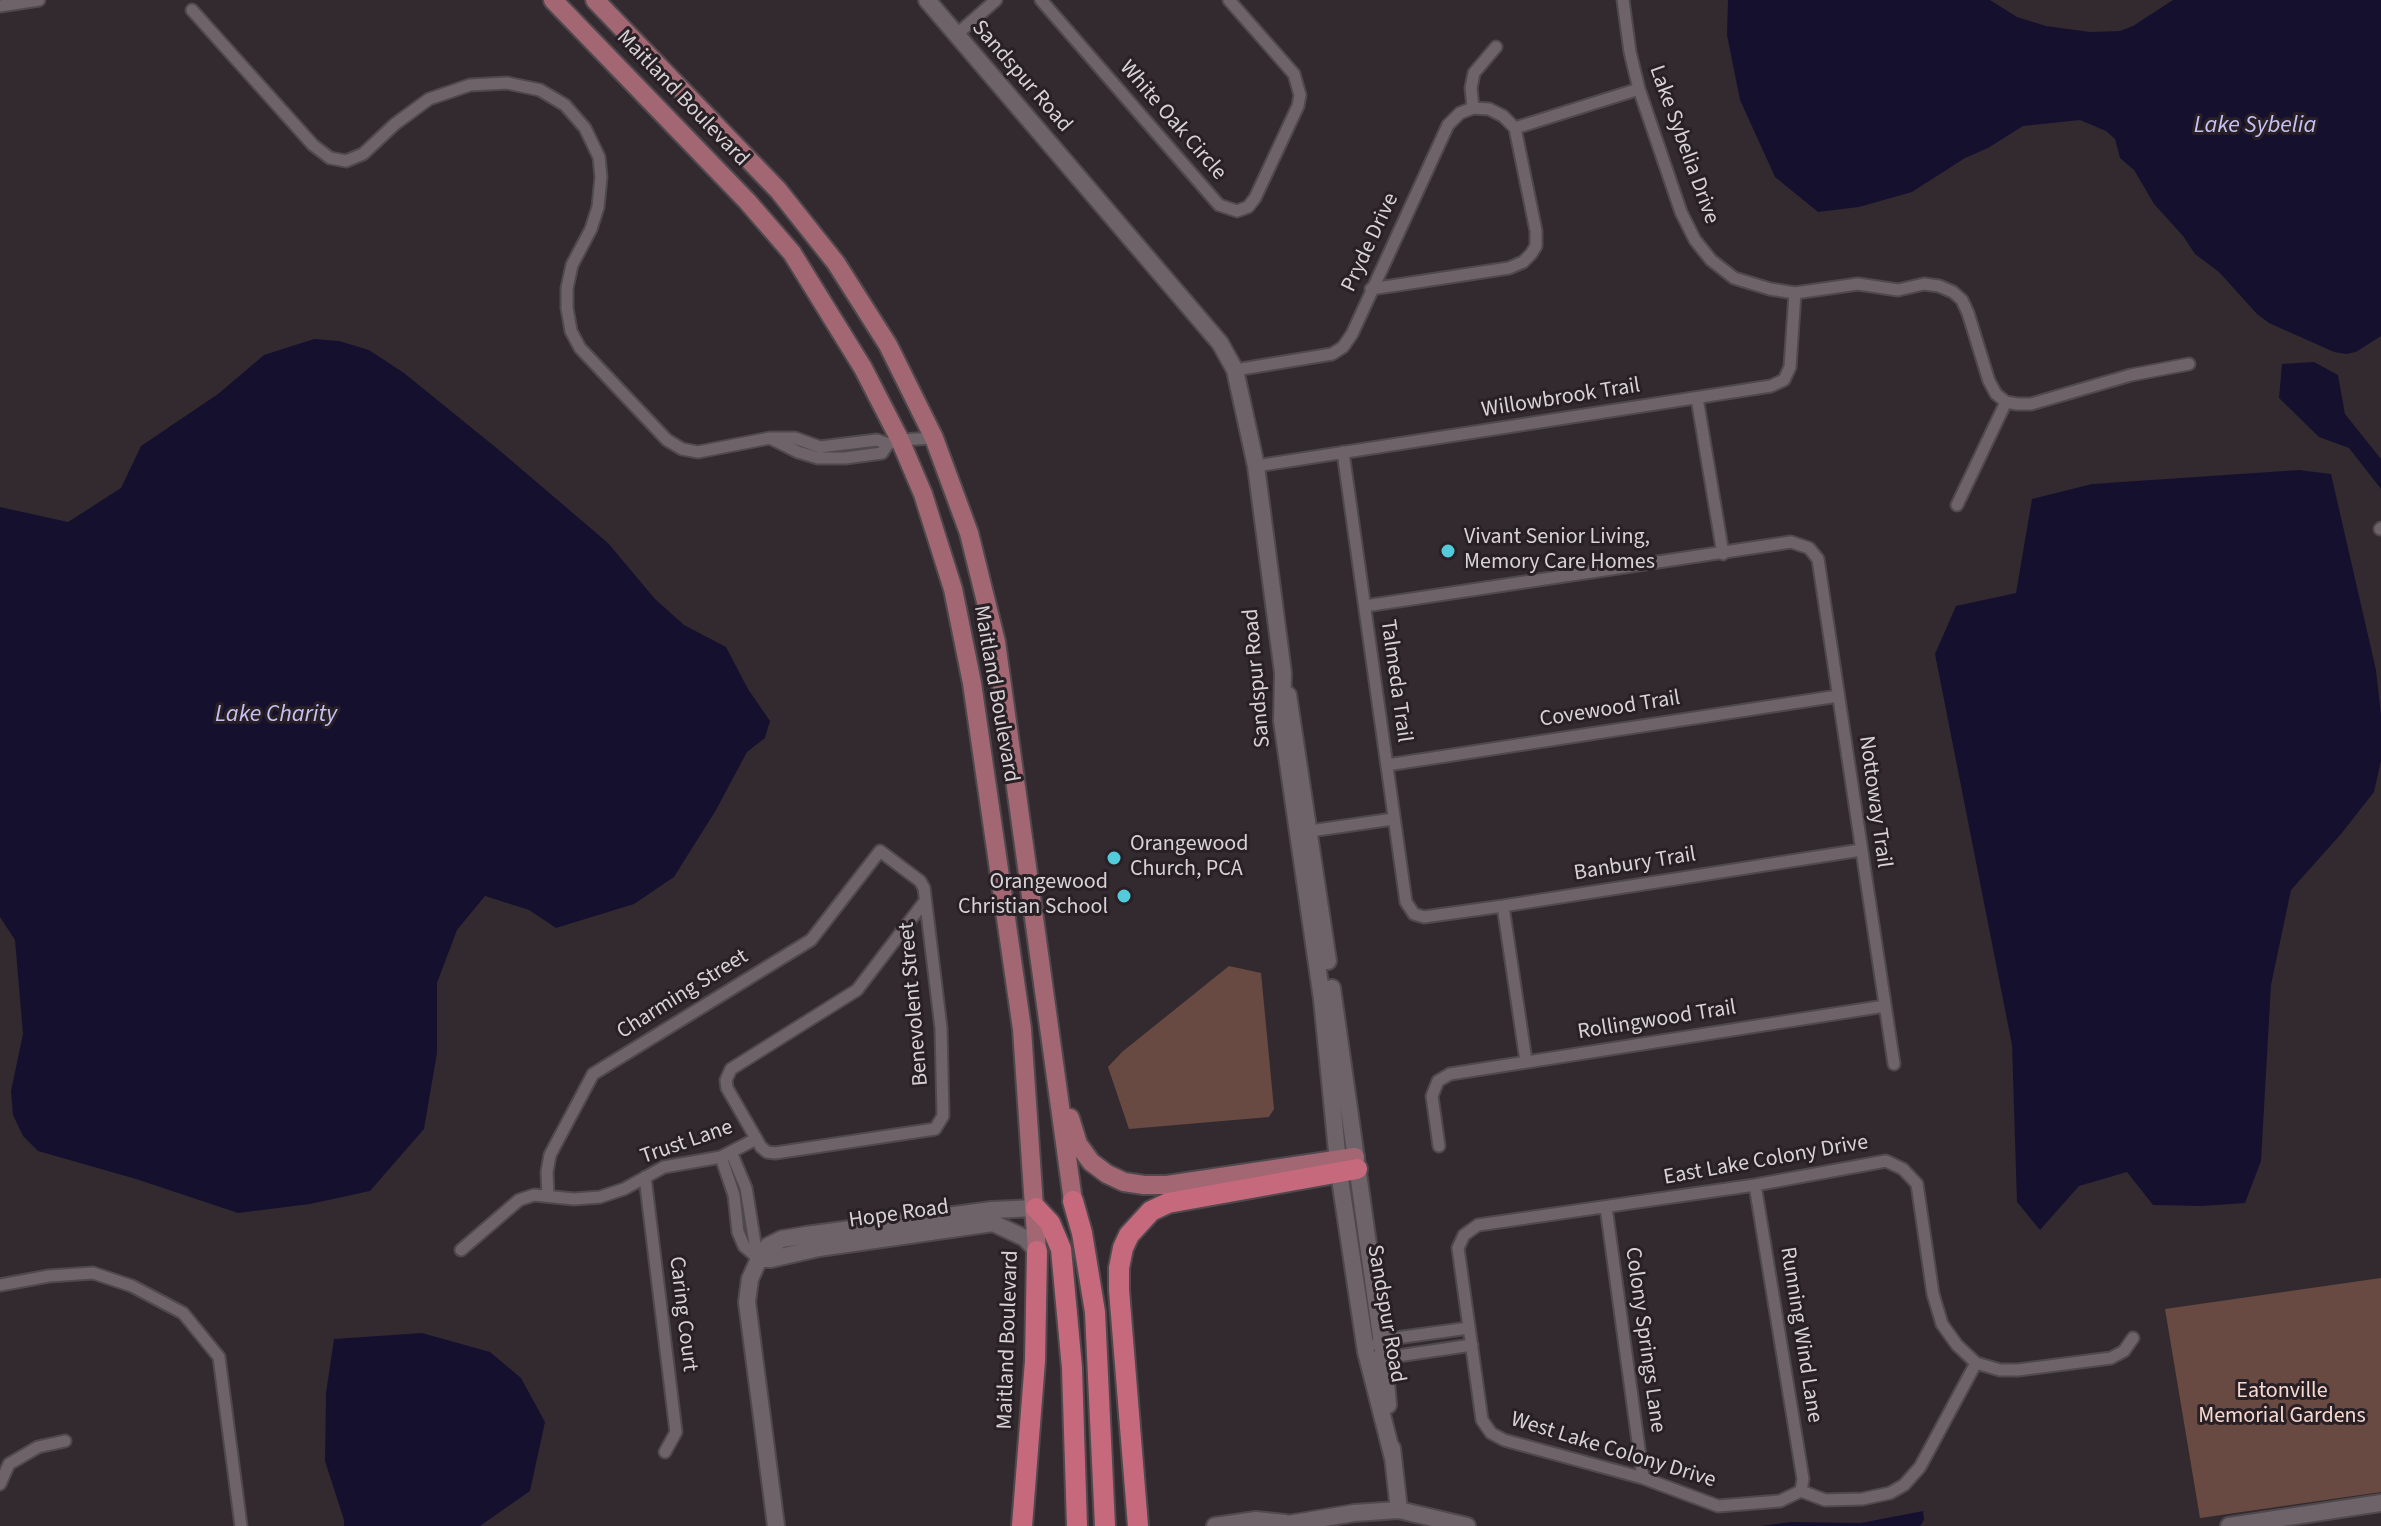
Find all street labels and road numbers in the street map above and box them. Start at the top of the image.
street label: Sandspur Road [965,16,1077,138]
street label: Maitland Boulevard [610,25,754,173]
street label: White Oak Circle [1113,56,1231,186]
street label: Lake Sybelia Drive [1642,62,1724,228]
street label: Pryde Drive [1337,189,1405,297]
street label: Willowbrook Trail [1480,373,1642,425]
street label: Maitland Boulevard [966,603,1024,785]
street label: Sandspur Road [1239,607,1277,749]
street label: Talmeda Trail [1373,618,1417,744]
street label: Covewood Trail [1538,686,1682,734]
street label: Nottoway Trail [1852,734,1896,870]
street label: Banbury Trail [1572,842,1698,888]
street label: Benevolent Street [895,921,935,1087]
street label: Charming Street [613,944,753,1046]
street label: Rollingwood Trail [1576,995,1738,1047]
street label: Trust Lane [637,1115,737,1171]
street label: East Lake Colony Drive [1662,1130,1870,1192]
street label: Hope Road [847,1195,951,1235]
street label: Sandspur Road [1360,1243,1410,1385]
street label: Colony Springs Lane [1618,1245,1670,1435]
street label: Running Wind Lane [1773,1245,1827,1425]
street label: Maitland Boulevard [993,1250,1025,1430]
street label: Caring Court [662,1255,702,1373]
street label: West Lake Colony Drive [1507,1407,1719,1495]

